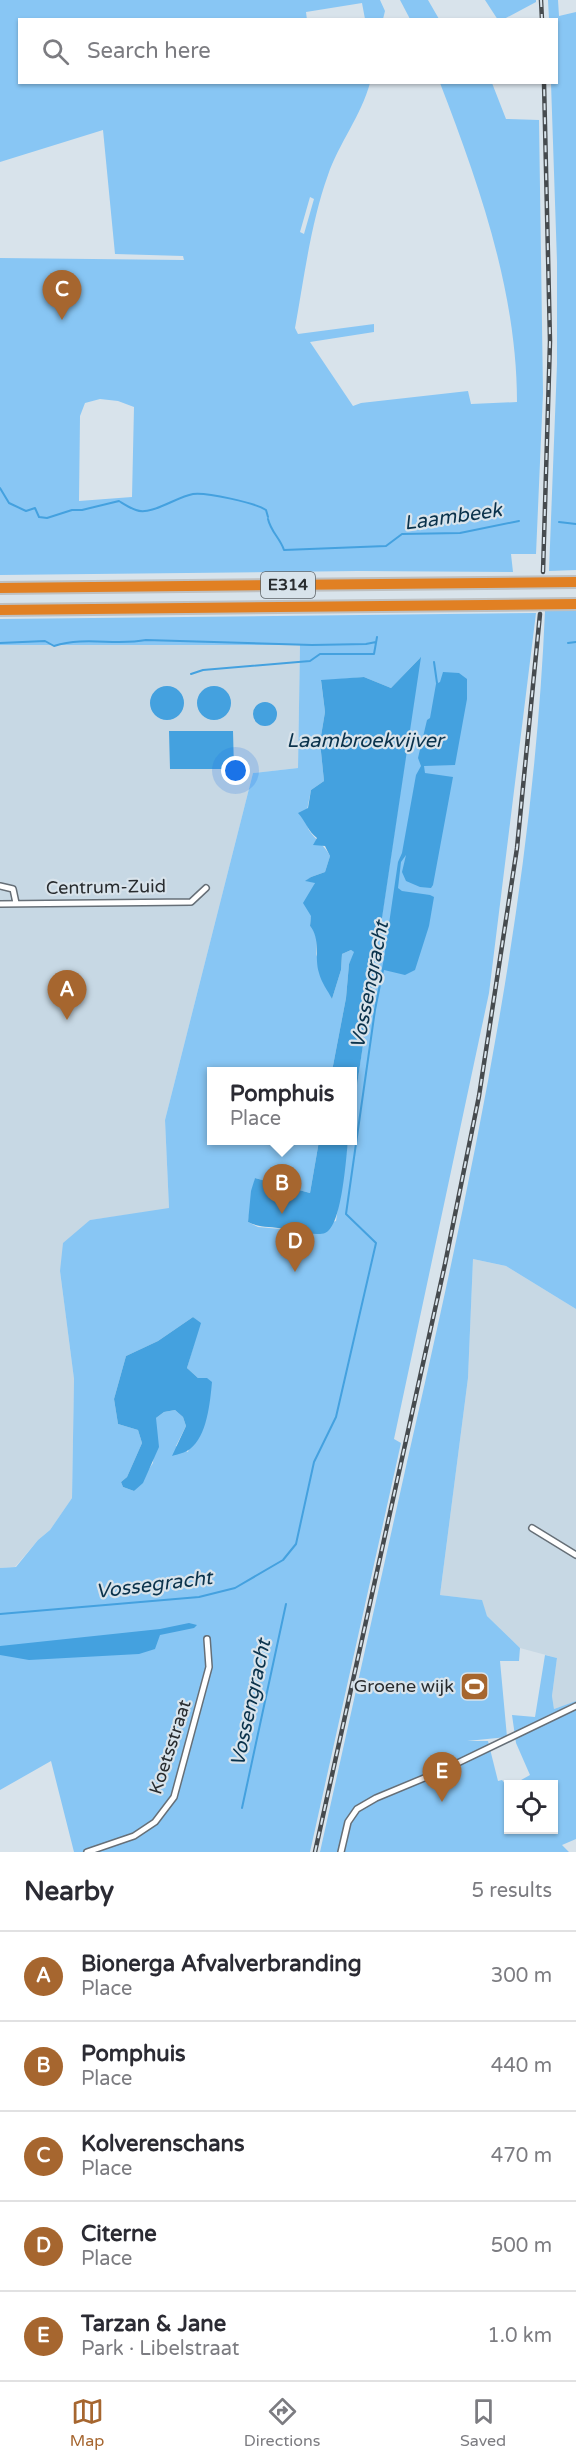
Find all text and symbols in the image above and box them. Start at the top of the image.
search box [18,18,558,84]
icon: search [39,35,72,68]
text: Search here [87,38,211,64]
pin: C [42,270,82,320]
water label: Laambeek [403,498,506,536]
road number: E314 [261,572,315,598]
water label: Laambroekvijver [287,729,446,753]
your location [221,756,250,785]
street label: Centrum-Zuid [46,875,166,899]
water label: Vossengracht [346,917,395,1051]
pin: A [48,970,86,1020]
popup [207,1067,357,1145]
text: Pomphuis [230,1081,334,1107]
text: Place [230,1107,281,1131]
pin: B [262,1164,302,1214]
pin: D [276,1222,314,1272]
water label: Vossegracht [94,1566,216,1604]
water label: Vossengracht [226,1635,277,1769]
sports icon: Groene wijk [459,1670,491,1702]
place label: Groene wijk [354,1675,454,1697]
street label: Koetsstraat [144,1697,196,1797]
pin: E [422,1752,462,1802]
map controls [504,1780,558,1834]
button: locate [504,1780,558,1834]
text: Nearby [24,1876,114,1907]
text: 5 results [472,1879,552,1903]
text: Bionerga Afvalverbranding [81,1951,362,1977]
text: A [36,1964,51,1988]
text: 300 m [491,1964,552,1988]
text: Place [81,1977,132,2001]
text: Pomphuis [81,2041,186,2067]
text: B [37,2054,50,2078]
text: 440 m [491,2054,552,2078]
text: Place [81,2067,132,2091]
text: Kolverenschans [81,2131,245,2157]
text: C [37,2144,50,2168]
text: 470 m [491,2144,552,2168]
text: Place [81,2157,132,2181]
text: Citerne [81,2221,157,2247]
text: D [36,2234,51,2258]
text: 500 m [491,2234,552,2258]
text: Place [81,2247,132,2271]
text: Tarzan & Jane [81,2311,226,2337]
text: E [37,2324,50,2348]
text: 1.0 km [487,2324,552,2348]
text: Park · Libelstraat [81,2337,239,2361]
tab: Map [70,2395,104,2451]
tab: Directions [244,2395,320,2451]
tab: Saved [460,2395,506,2451]

